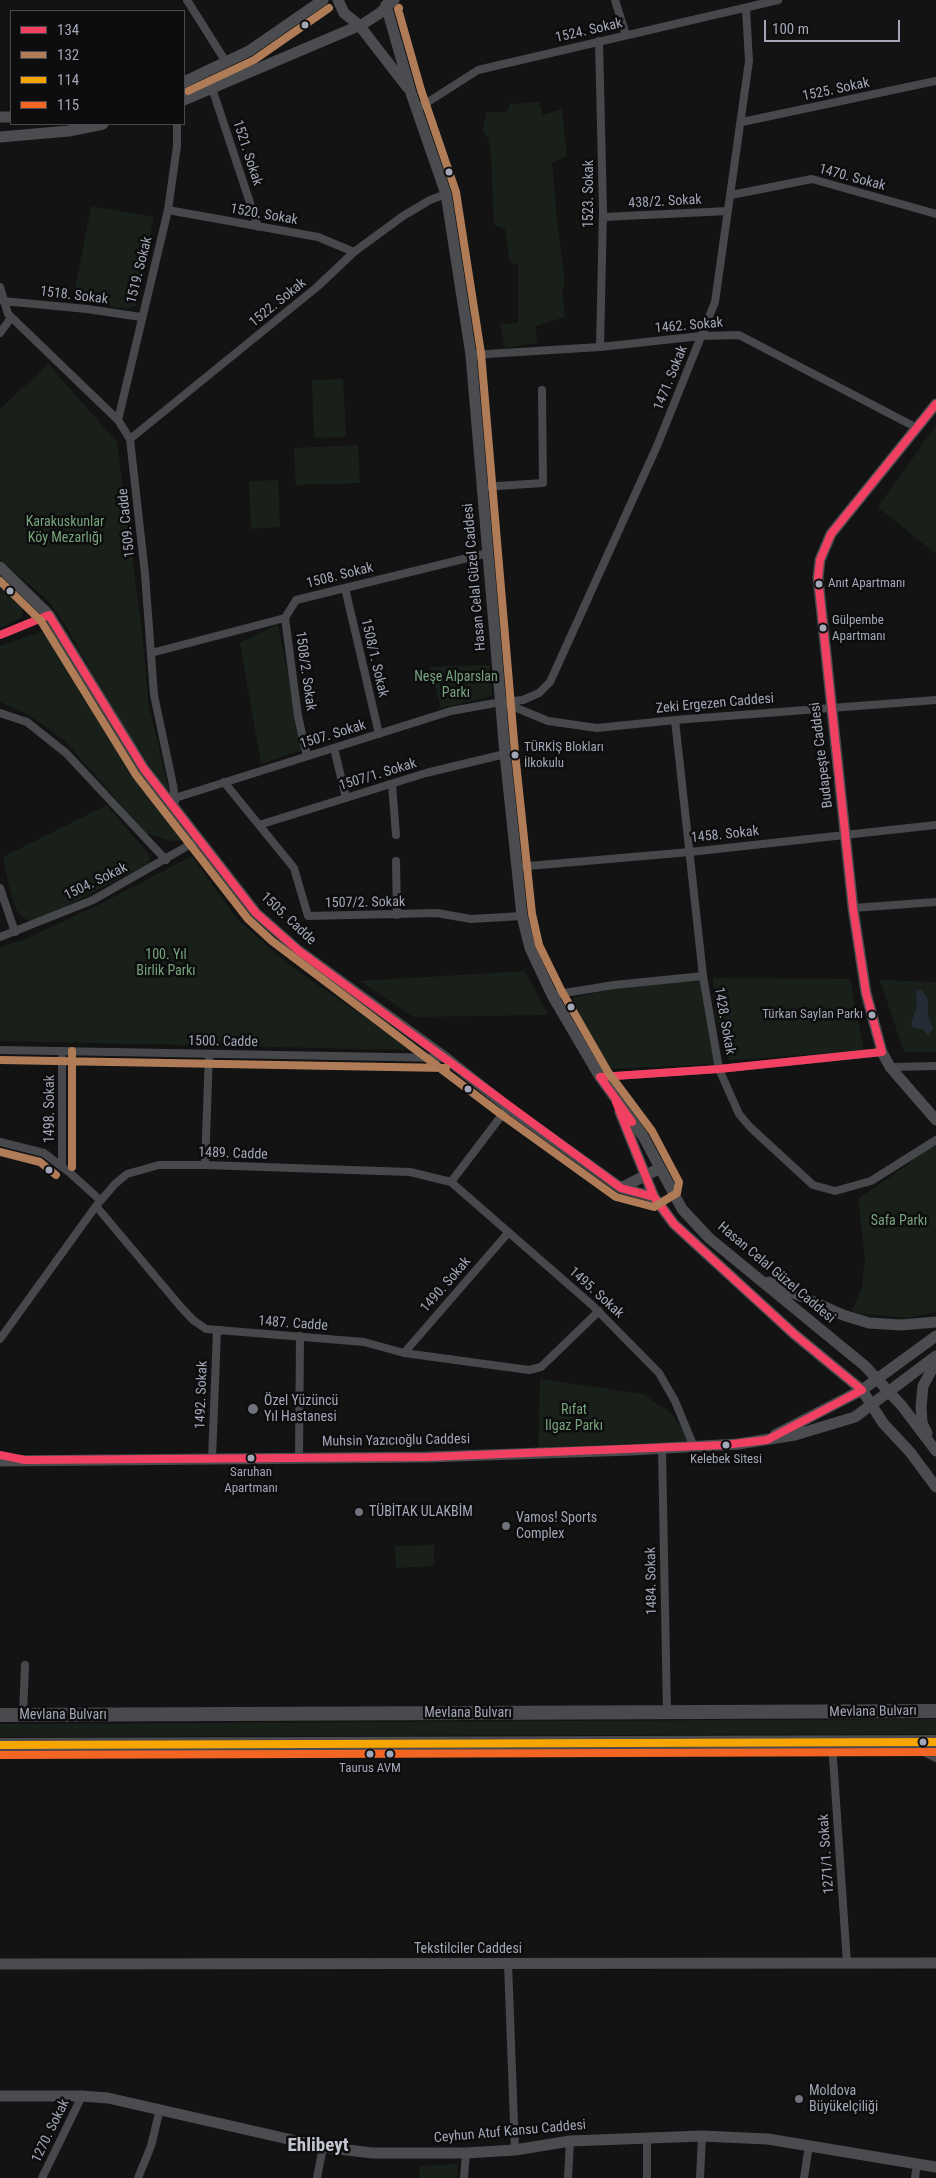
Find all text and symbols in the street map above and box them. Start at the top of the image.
legend [10,10,185,125]
scale bar [766,10,902,42]
street label: 1524. Sokak [554,15,624,47]
unlabelled marker [300,20,310,30]
text: 100 m [772,20,809,38]
text: 134 [57,21,79,39]
text: 132 [57,46,79,64]
text: 114 [57,71,79,89]
street label: 1525. Sokak [801,75,871,105]
text: 115 [57,96,79,114]
street label: 1521. Sokak [228,118,266,188]
street label: 1523. Sokak [581,160,597,228]
street label: 1470. Sokak [817,161,887,195]
unlabelled marker [444,167,454,177]
street label: 438/2. Sokak [628,192,702,212]
street label: 1520. Sokak [229,201,299,229]
street label: 1519. Sokak [124,235,156,305]
street label: 1522. Sokak [246,275,310,331]
street label: 1518. Sokak [39,284,109,308]
street label: 1462. Sokak [654,315,724,337]
street label: 1471. Sokak [650,343,692,413]
street label: 1509. Cadde [115,487,139,559]
street label: Hasan Celal Güzel Caddesi [460,503,490,651]
park label: Karakuskunlar Köy Mezarlığı [26,514,104,546]
street label: 1508. Sokak [305,560,375,592]
place label: Anıt Apartmanı [828,576,905,592]
marker: Anıt Apartmanı [814,579,824,589]
unlabelled marker [5,586,15,596]
place label: Gülpembe Apartmanı [832,613,886,644]
street label: 1508/1. Sokak [357,617,391,699]
marker: Gülpembe Apartmanı [818,623,828,633]
street label: 1508/2. Sokak [291,630,319,712]
park label: Neşe Alparslan Parkı [414,669,498,702]
street label: Zeki Ergezen Caddesi [655,690,775,718]
street label: Budapeşte Caddesi [807,701,837,809]
street label: 1507. Sokak [298,717,368,753]
place label: TÜRKİŞ Blokları İlkokulu [524,740,604,771]
marker: TÜRKİŞ Blokları İlkokulu [510,750,520,760]
street label: 1507/1. Sokak [337,755,419,795]
street label: 1458. Sokak [690,823,760,847]
street label: 1504. Sokak [62,860,130,904]
street label: 1505. Cadde [257,889,319,949]
street label: 1507/2. Sokak [325,894,405,912]
park label: 100. Yıl Birlik Parkı [136,947,196,980]
street label: 1428. Sokak [710,986,738,1056]
unlabelled marker [566,1002,576,1012]
place label: Türkan Saylan Parkı [762,1007,863,1023]
marker: Türkan Saylan Parkı [867,1010,877,1020]
street label: 1500. Cadde [188,1033,258,1051]
street label: 1498. Sokak [42,1075,58,1143]
unlabelled marker [463,1084,473,1094]
street label: 1489. Cadde [198,1144,268,1164]
unlabelled marker [44,1165,54,1175]
park label: Safa Parkı [871,1213,927,1229]
street label: Hasan Celal Güzel Caddesi [714,1219,838,1327]
street label: 1490. Sokak [417,1254,475,1316]
street label: 1495. Sokak [565,1264,627,1322]
street label: 1487. Cadde [258,1313,328,1335]
street label: 1492. Sokak [192,1361,212,1429]
place label: Özel Yüzüncü Yıl Hastanesi [264,1393,338,1425]
marker: Özel Yüzüncü Yıl Hastanesi [246,1402,260,1416]
park label: Rıfat Ilgaz Parkı [545,1402,603,1434]
street label: Muhsin Yazıcıoğlu Caddesi [322,1431,470,1451]
marker: Kelebek Sitesi [721,1440,731,1450]
place label: Kelebek Sitesi [690,1452,762,1468]
marker: Saruhan Apartmanı [246,1453,256,1463]
place label: Saruhan Apartmanı [224,1465,278,1496]
place label: TÜBİTAK ULAKBİM [369,1504,473,1520]
marker: TÜBİTAK ULAKBİM [353,1506,365,1518]
place label: Vamos! Sports Complex [516,1510,597,1542]
marker: Vamos! Sports Complex [500,1520,512,1532]
street label: 1484. Sokak [643,1547,661,1615]
street label: Mevlana Bulvarı [829,1703,917,1721]
street label: Mevlana Bulvarı [424,1705,512,1721]
street label: Mevlana Bulvarı [19,1707,107,1723]
unlabelled marker [918,1737,928,1747]
marker: Taurus AVM [365,1749,375,1759]
unlabelled marker [385,1749,395,1759]
place label: Taurus AVM [339,1761,401,1777]
street label: 1271/1. Sokak [816,1813,838,1895]
street label: Tekstilciler Caddesi [414,1941,522,1957]
place label: Moldova Büyükelçiliği [809,2083,878,2116]
marker: Moldova Büyükelçiliği [793,2093,805,2105]
street label: 1270. Sokak [29,2097,73,2165]
street label: Ceyhun Atuf Kansu Caddesi [433,2117,587,2147]
district label: Ehlibeyt [288,2135,348,2157]

